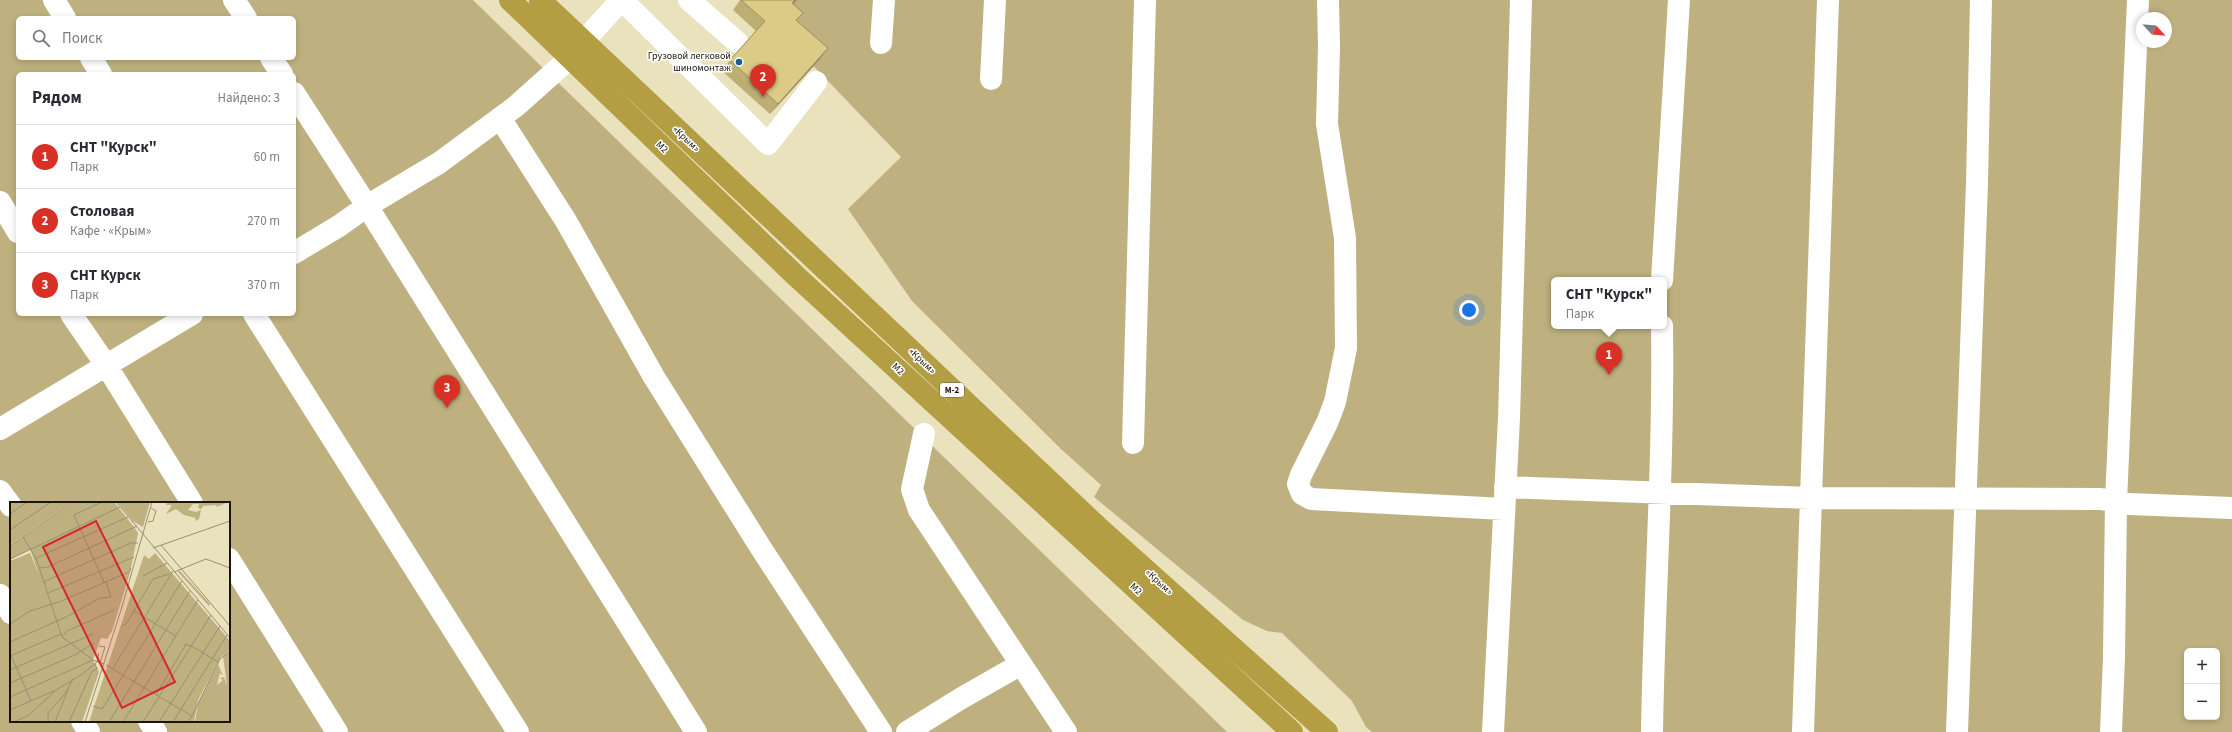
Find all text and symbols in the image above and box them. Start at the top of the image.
north arrow [2136,12,2172,48]
search box [16,16,296,60]
icon: search [30,27,52,49]
text: Поиск [62,28,103,49]
place label: Грузовой легковой шиномонтаж [648,49,731,75]
marker: Грузовой легковой шиномонтаж [734,57,744,67]
pin: 2 [750,64,776,97]
text: Рядом [32,86,82,110]
text: Найдено: 3 [218,89,280,107]
street label: «Крым» [669,123,703,155]
text: СНТ "Курск" [70,137,157,158]
street label: М2 [653,138,671,156]
text: 1 [42,148,48,166]
text: 60 m [254,148,280,166]
text: Парк [70,158,99,176]
text: Столовая [70,201,135,222]
text: 2 [42,212,48,230]
text: 270 m [247,212,280,230]
text: Кафе · «Крым» [70,222,151,240]
text: СНТ Курск [70,265,141,286]
text: 3 [42,276,48,294]
text: 370 m [247,276,280,294]
popup [1551,277,1667,329]
text: СНТ "Курск" [1566,284,1652,305]
text: Парк [70,286,99,304]
your location [1459,300,1479,320]
text: Парк [1566,305,1594,323]
pin: 1 [1596,342,1622,375]
street label: «Крым» [905,345,939,377]
street label: М2 [889,360,907,378]
pin: 3 [434,375,460,408]
road number: М-2 [940,383,964,397]
inset map [10,502,230,722]
street label: «Крым» [1142,566,1176,598]
street label: М2 [1127,580,1145,598]
map controls [2184,648,2220,720]
button: + [2184,648,2220,684]
button: − [2184,684,2220,720]

